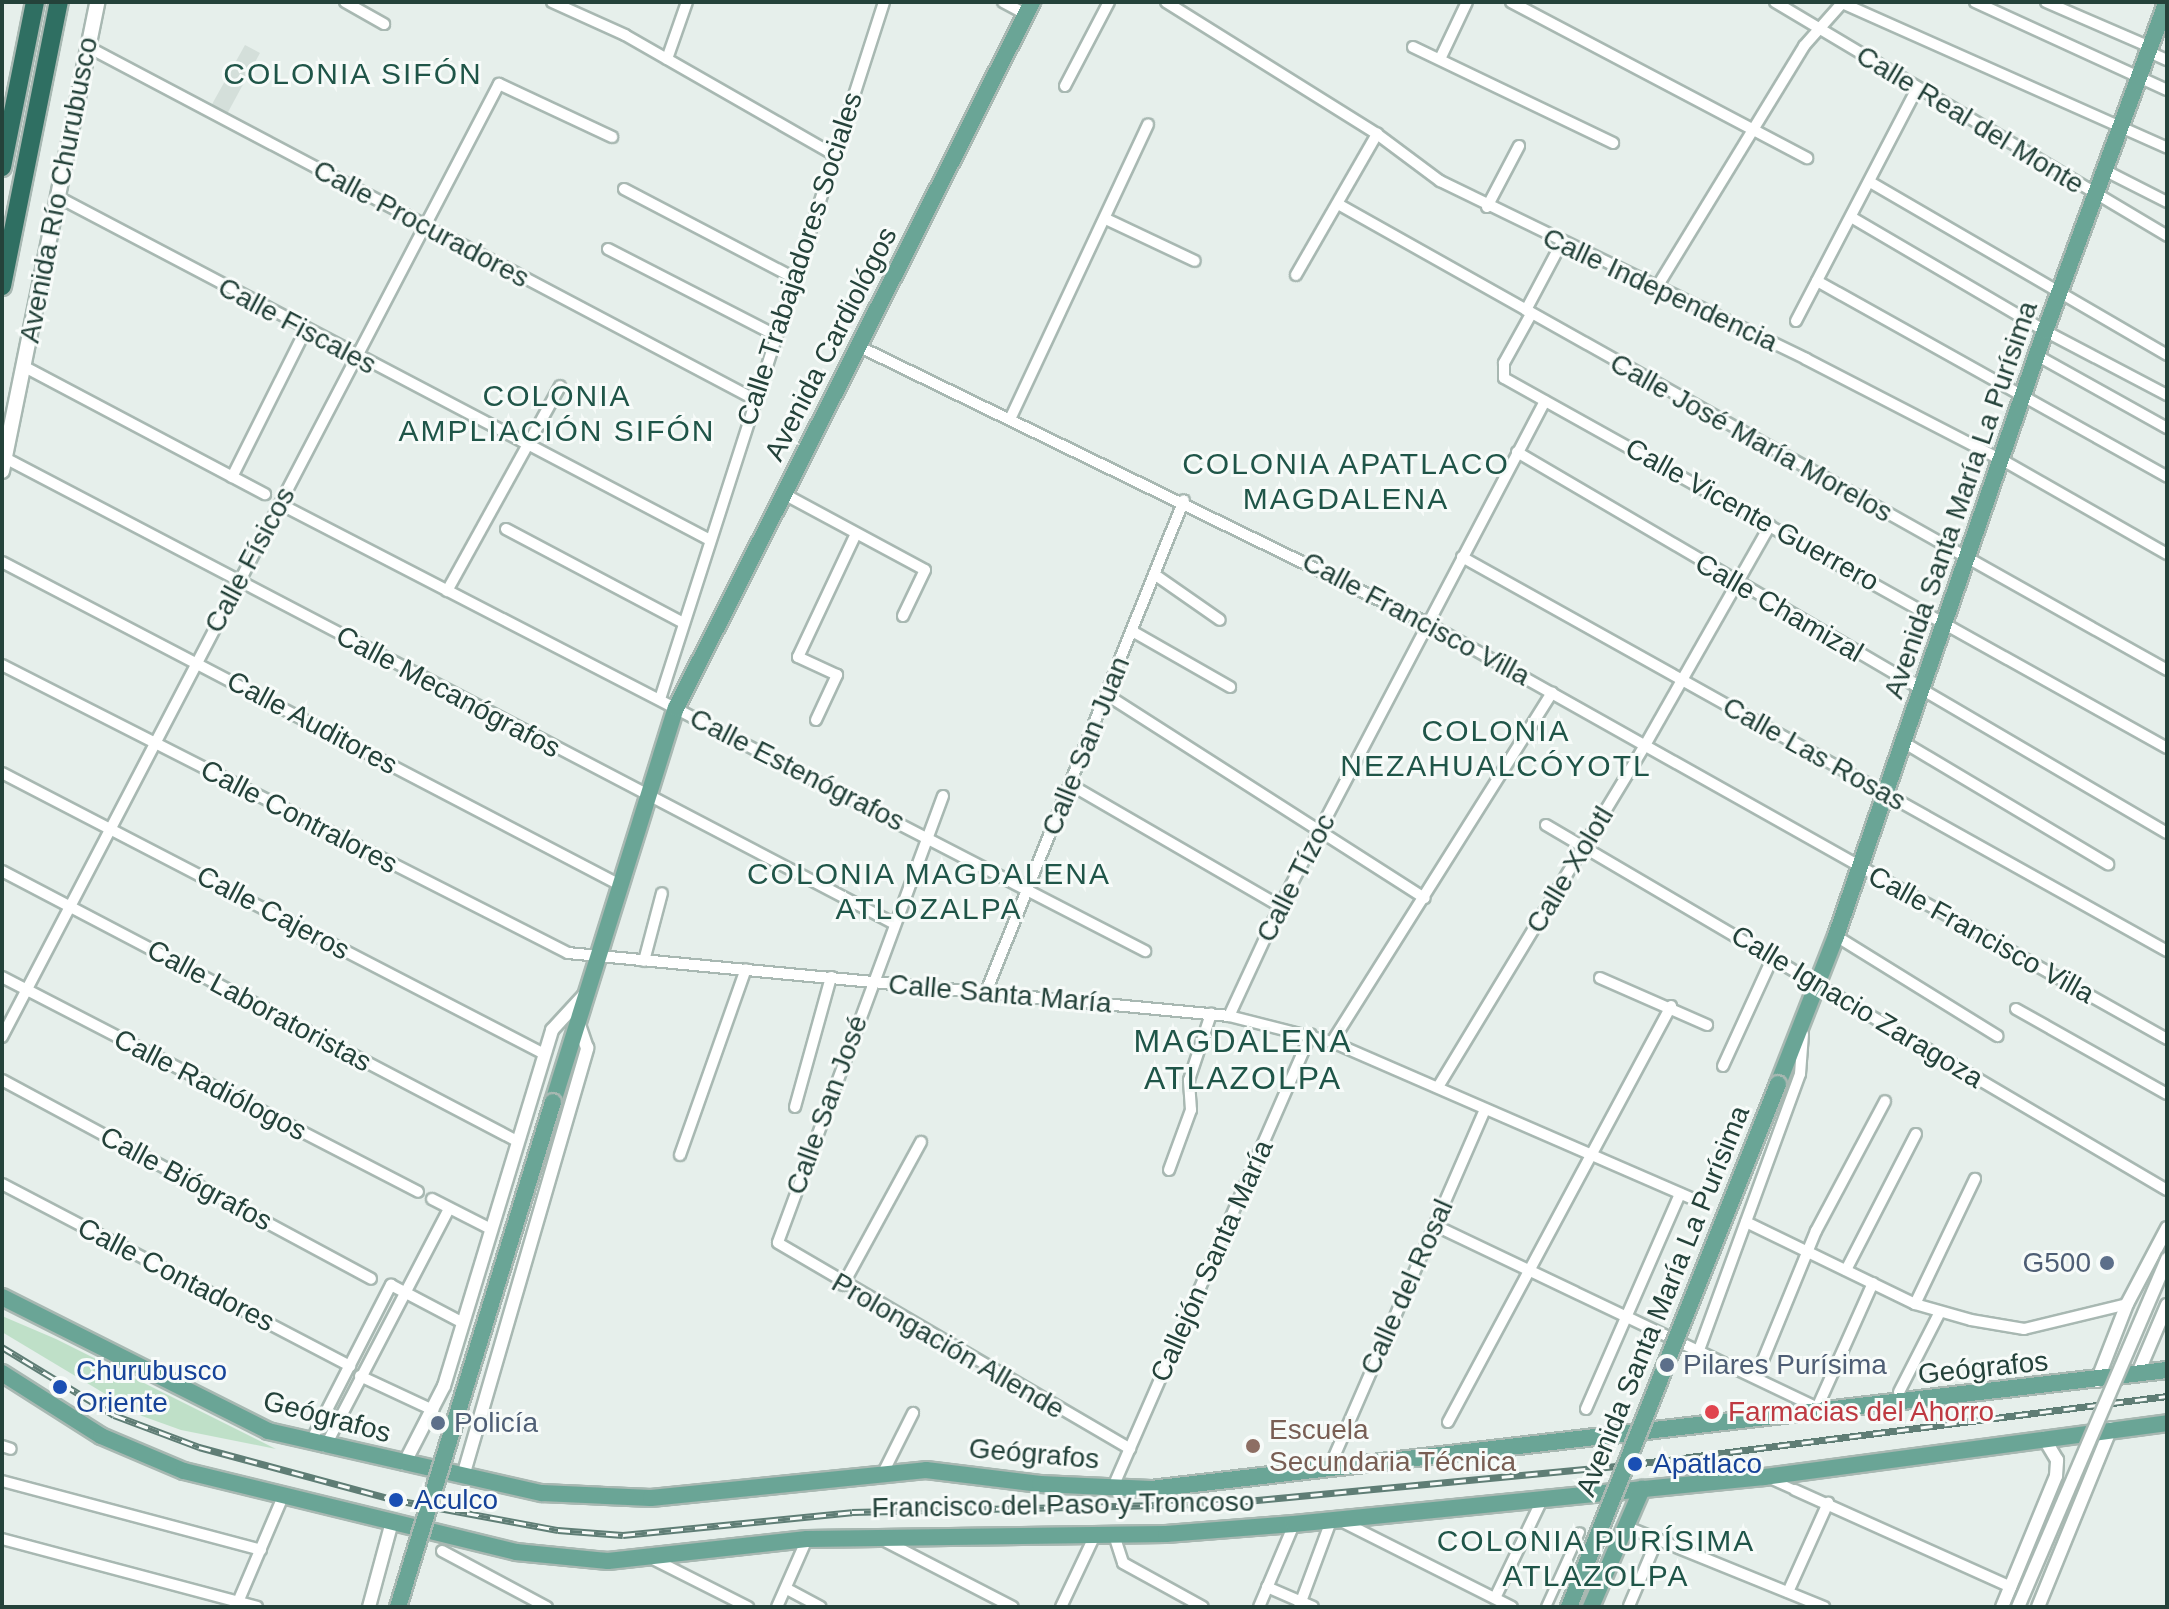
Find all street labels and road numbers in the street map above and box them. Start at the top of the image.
street label: Avenida Río Churubusco [13,34,105,346]
street label: Calle Real del Monte [1850,39,2090,201]
street label: Calle Trabajadores Sociales [730,88,870,430]
street label: Calle Procuradores [307,153,535,295]
street label: Avenida Cardiológos [757,221,905,467]
street label: Calle Independencia [1537,221,1783,359]
street label: Calle Fiscales [212,270,382,382]
street label: Avenida Santa María La Purísima [1877,297,2045,703]
street label: Calle José María Morelos [1604,346,1898,530]
street label: Calle Vicente Guerrero [1620,431,1884,599]
street label: Calle Físicos [198,481,302,639]
street label: Calle Francisco Villa [1296,545,1536,693]
street label: Calle Chamizal [1689,546,1869,670]
street label: Calle Mecanógrafos [330,619,566,765]
street label: Calle San Juan [1035,652,1137,840]
street label: Calle Auditores [220,664,404,782]
street label: Calle Las Rosas [1717,690,1911,818]
street label: Calle Estenógrafos [684,701,910,839]
street label: Calle Contralores [195,753,403,881]
street label: Calle Xolotl [1519,801,1621,939]
street label: Calle Tízoc [1249,808,1343,948]
street label: Calle Cajeros [191,859,355,967]
street label: Calle Francisco Villa [1862,859,2100,1011]
street label: Calle Ignacio Zaragoza [1725,918,1989,1096]
street label: Calle Laboratoristas [141,933,377,1079]
street label: Calle Santa María [887,967,1113,1021]
street label: Calle San José [779,1011,875,1199]
street label: Calle Radiólogos [108,1022,312,1148]
street label: Avenida Santa María La Purísima [1569,1101,1757,1501]
street label: Calle Biógrafos [94,1120,278,1238]
street label: Callejón Santa María [1143,1135,1281,1387]
street label: Calle del Rosal [1353,1194,1461,1380]
street label: Calle Contadores [72,1211,280,1339]
street label: Prolongación Allende [825,1265,1071,1427]
street label: Geógrafos [1916,1344,2050,1392]
street label: Geógrafos [260,1384,394,1450]
street label: Geógrafos [967,1432,1101,1476]
street label: Francisco del Paso y Troncoso [871,1485,1255,1525]

